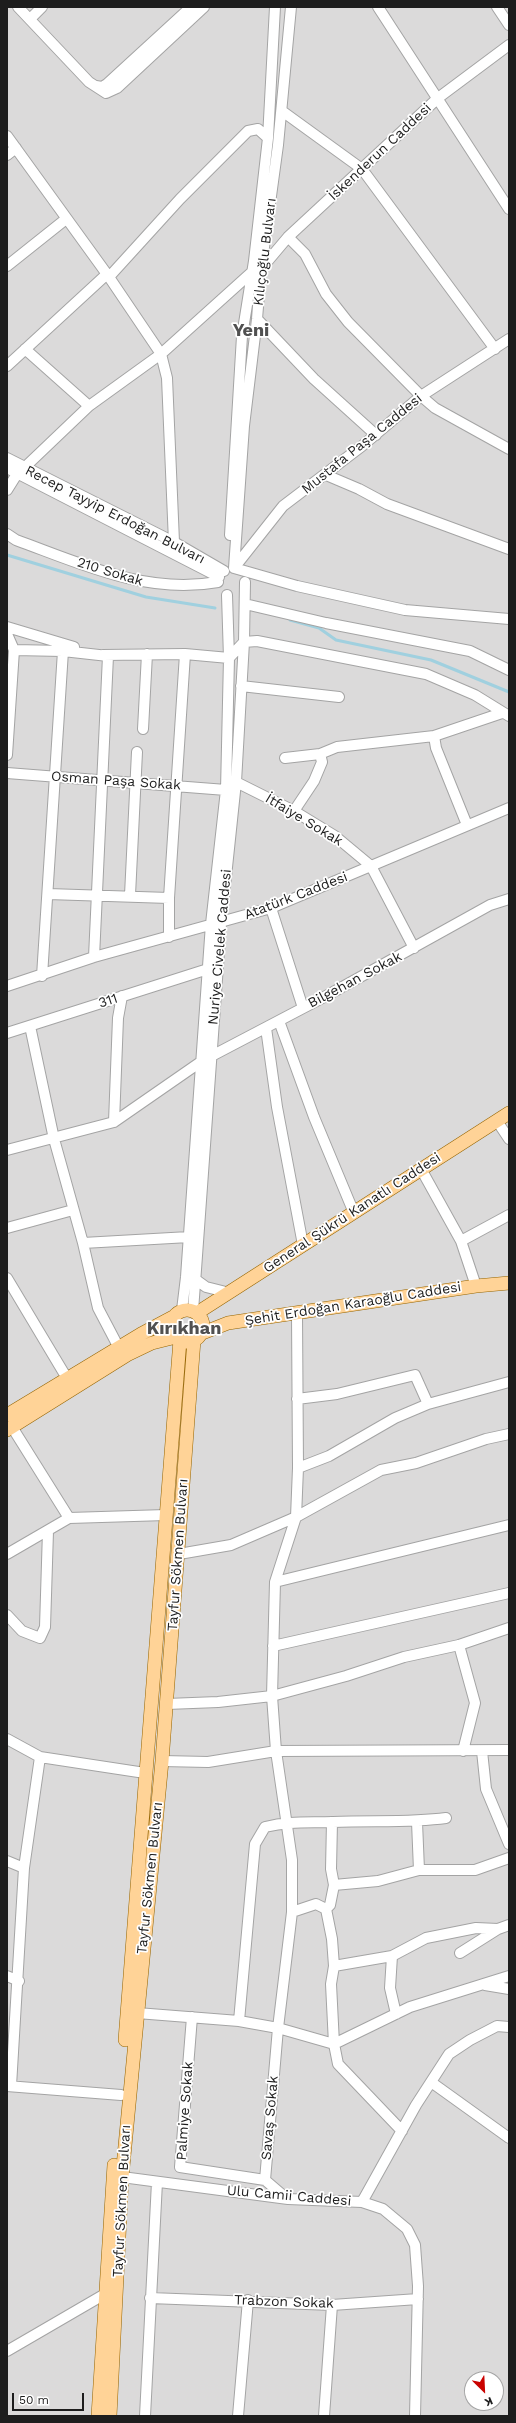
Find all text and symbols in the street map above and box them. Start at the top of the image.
street label: İskenderun Caddesi [325,100,435,204]
street label: Kılıçoğlu Bulvarı [250,197,280,307]
district label: Yeni [233,320,269,342]
street label: Mustafa Paşa Caddesi [298,390,426,498]
street label: Recep Tayyip Erdoğan Bulvarı [22,462,208,568]
street label: 210 Sokak [75,554,145,590]
street label: Osman Paşa Sokak [51,768,181,794]
street label: İtfaiye Sokak [262,790,346,850]
street label: Nuriye Civelek Caddesi [205,868,235,1026]
street label: Atatürk Caddesi [242,869,350,923]
street label: Bilgehan Sokak [305,948,405,1012]
street label: 311 [96,990,120,1012]
street label: General Şükrü Kanatlı Caddesi [260,1149,444,1277]
street label: Şehit Erdoğan Karaoğlu Caddesi [244,1279,462,1329]
district label: Kırıkhan [147,1318,221,1340]
street label: Tayfur Sökmen Bulvarı [164,1478,192,1632]
street label: Tayfur Sökmen Bulvarı [134,1801,166,1955]
street label: Palmiye Sokak [173,2061,197,2161]
street label: Savaş Sokak [258,2075,282,2161]
street label: Tayfur Sökmen Bulvarı [110,2124,134,2278]
street label: Ulu Camii Caddesi [226,2182,352,2210]
street label: Trabzon Sokak [234,2292,334,2312]
north arrow [464,2371,504,2411]
scale bar [14,2385,86,2411]
text: 50 m [19,2393,49,2407]
text: K [483,2394,495,2409]

